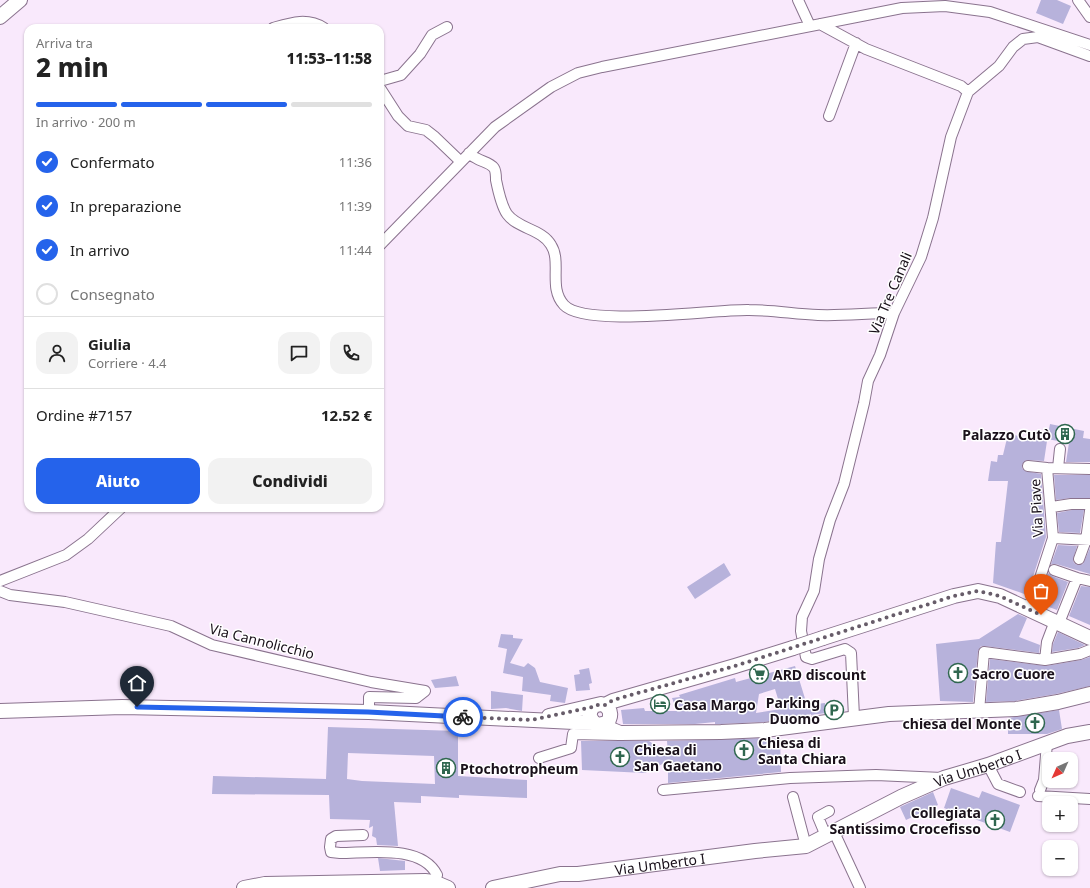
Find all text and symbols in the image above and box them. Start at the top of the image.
text: Arriva tra [36,34,93,52]
text: 11:53–11:58 [287,48,372,68]
text: 2 min [36,49,109,85]
text: In arrivo · 200 m [36,113,136,131]
icon: check [36,151,58,173]
text: Confermato [70,152,155,172]
text: 11:36 [339,153,372,171]
icon: check [36,195,58,217]
text: In preparazione [70,196,182,216]
text: 11:39 [339,197,372,215]
icon: check [36,239,58,261]
text: In arrivo [70,240,130,260]
text: 11:44 [339,241,372,259]
street label: Via Tre Canali [864,249,916,337]
text: Consegnato [70,284,155,304]
button: person [36,332,78,374]
button: chat [278,332,320,374]
button: phone [330,332,372,374]
text: Giulia [88,334,131,354]
text: Corriere · 4.4 [88,354,167,372]
text: Ordine #7157 [36,405,132,425]
text: 12.52 € [321,405,372,425]
building icon: Palazzo Cutò [1054,423,1076,445]
place label: Palazzo Cutò [962,425,1051,444]
button: Aiuto [36,458,200,504]
button: Condividi [208,458,372,504]
street label: Via Piave [1025,478,1047,538]
pin [1024,574,1058,615]
icon: bag [1030,580,1052,602]
street label: Via Cannolicchio [208,619,316,663]
church icon: Sacro Cuore [947,662,969,684]
supermarket icon: ARD discount [748,663,770,685]
place label: Sacro Cuore [972,664,1055,683]
place label: ARD discount [773,665,866,684]
pin [120,666,154,707]
icon: home [126,672,148,694]
hotel icon: Casa Margo [649,693,671,715]
place label: Parking Duomo [766,693,820,728]
place label: Casa Margo [674,695,756,714]
courier [443,697,483,737]
parking icon: Parking Duomo [823,699,845,721]
icon: bike [452,706,474,728]
church icon: chiesa del Monte [1024,712,1046,734]
place label: chiesa del Monte [903,714,1021,733]
place label: Chiesa di Santa Chiara [758,733,846,768]
church icon: Chiesa di Santa Chiara [733,739,755,761]
place label: Chiesa di San Gaetano [634,740,722,775]
street label: Via Umberto I [930,744,1024,791]
church icon: Chiesa di San Gaetano [609,746,631,768]
north arrow [1042,752,1078,788]
map controls [1042,752,1078,876]
building icon: Ptochotropheum [435,757,457,779]
place label: Ptochotropheum [460,759,578,778]
button: + [1042,796,1078,832]
place label: Collegiata Santissimo Crocefisso [830,803,981,838]
church icon: Collegiata Santissimo Crocefisso [984,809,1006,831]
button: − [1042,840,1078,876]
street label: Via Umberto I [613,848,707,879]

